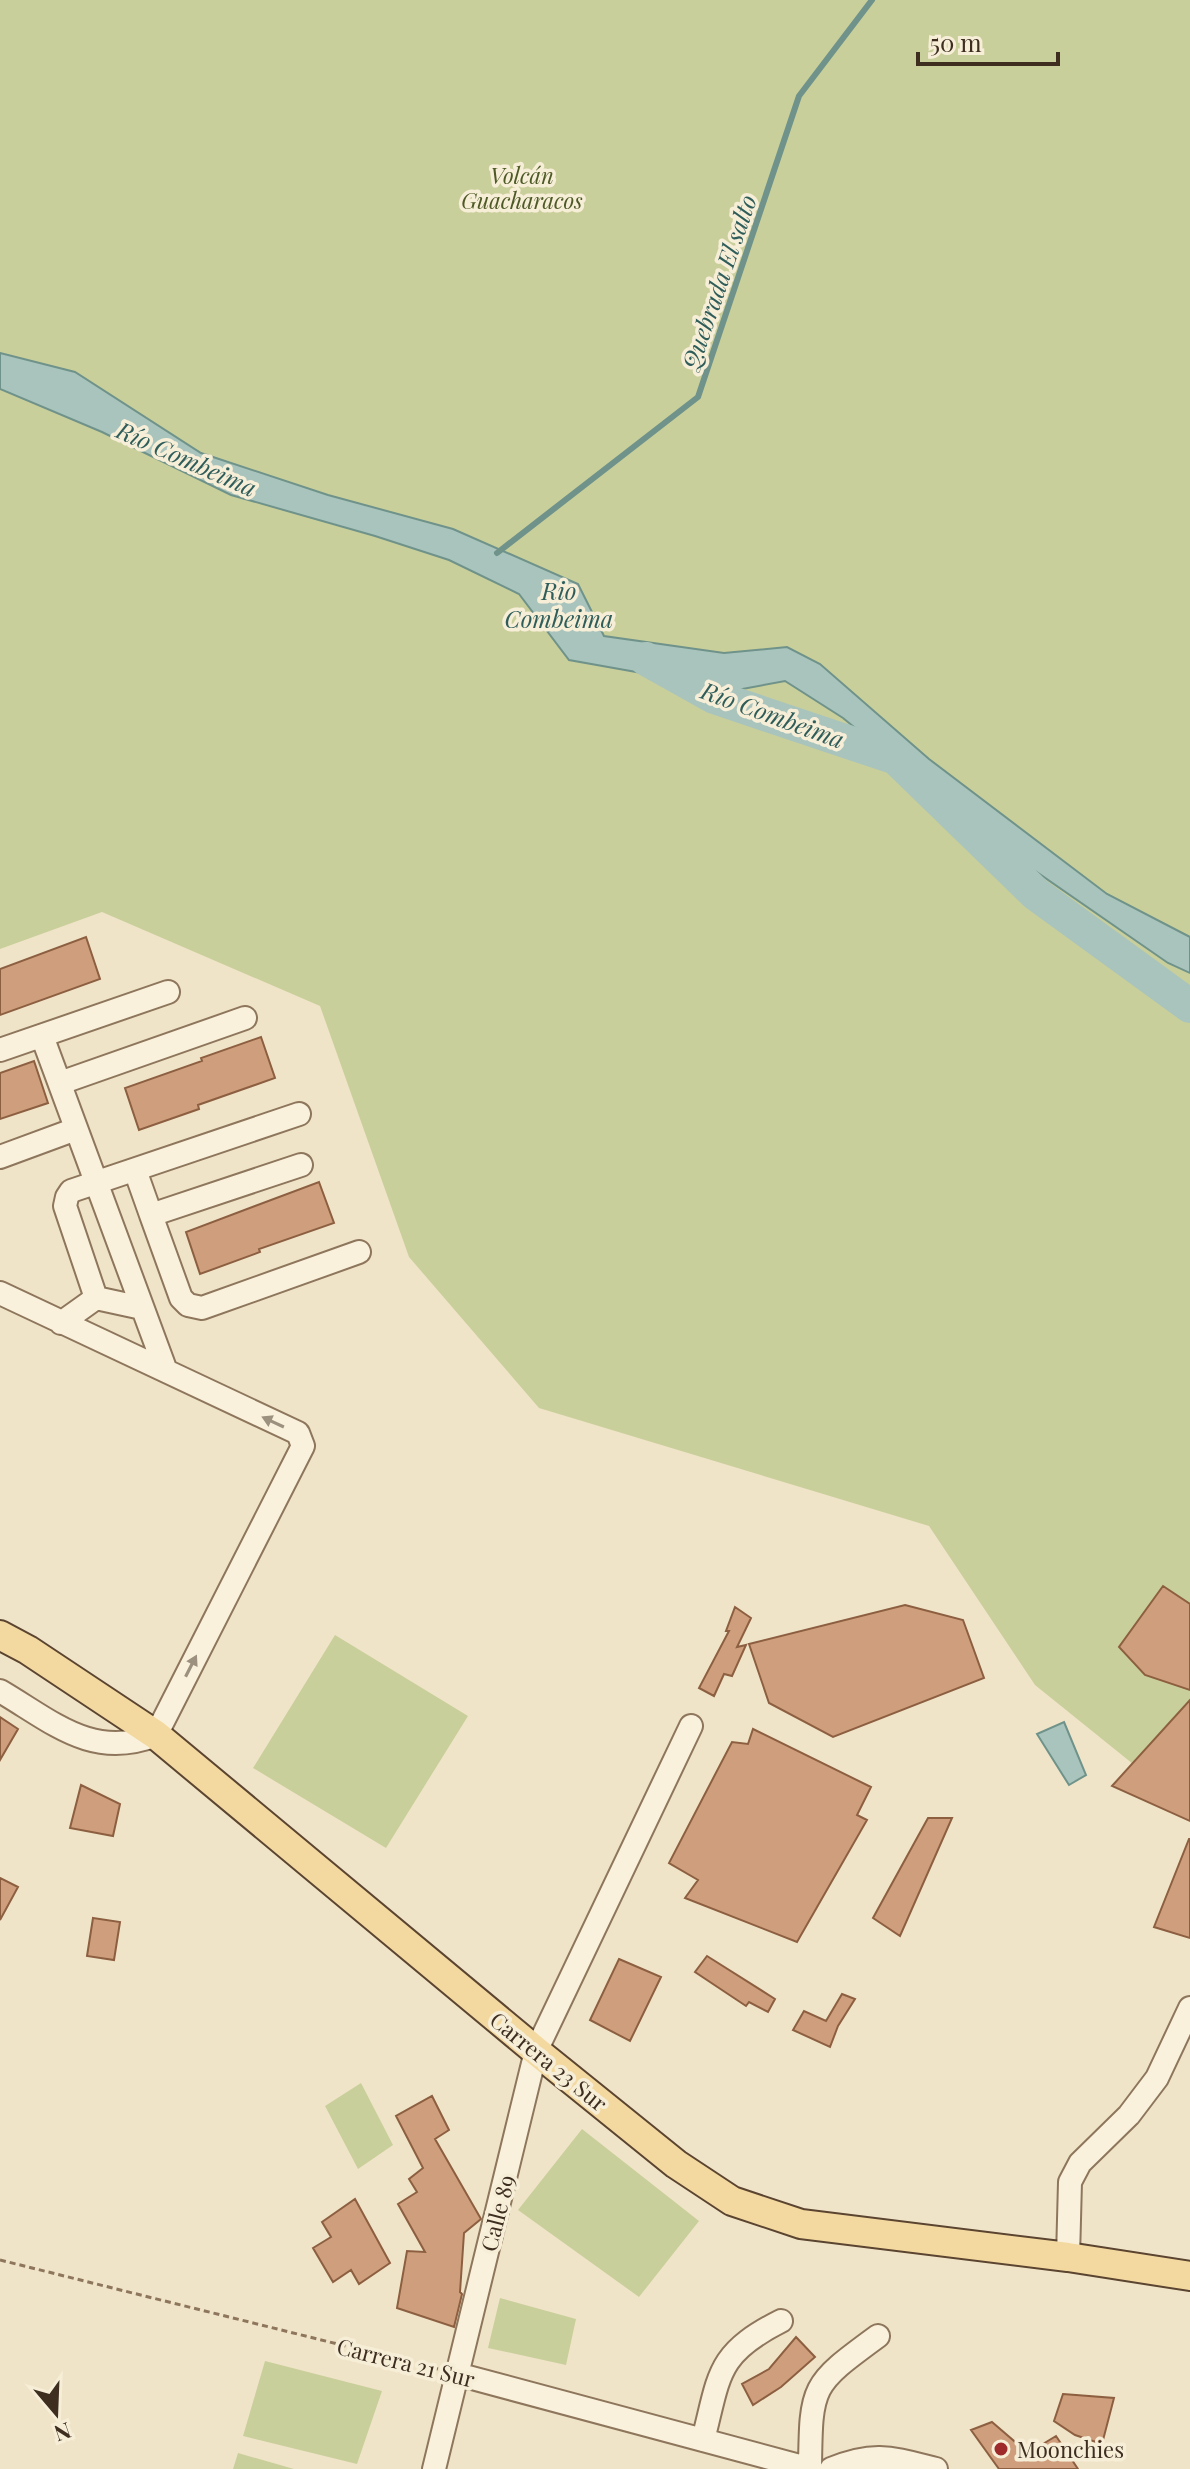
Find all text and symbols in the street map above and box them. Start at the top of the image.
scale bar [918,16,1058,66]
text: 50 m [930,26,982,58]
park label: Volcán Guacharacos [461,160,583,215]
water label: Quebrada El salto [672,190,763,376]
water label: Río Combeima [111,413,262,503]
water label: Rio Combeima [505,574,613,634]
water label: Río Combeima [696,673,849,755]
one-way arrow [261,1415,284,1429]
one-way arrow [185,1654,198,1677]
street label: Carrera 23 Sur [484,2004,614,2118]
street label: Calle 89 [473,2172,521,2254]
street label: Carrera 21 Sur [334,2330,478,2394]
north arrow [16,2373,96,2453]
text: N [50,2416,75,2450]
place label: Moonchies [1017,2434,1124,2464]
marker: Moonchies [992,2440,1010,2458]

